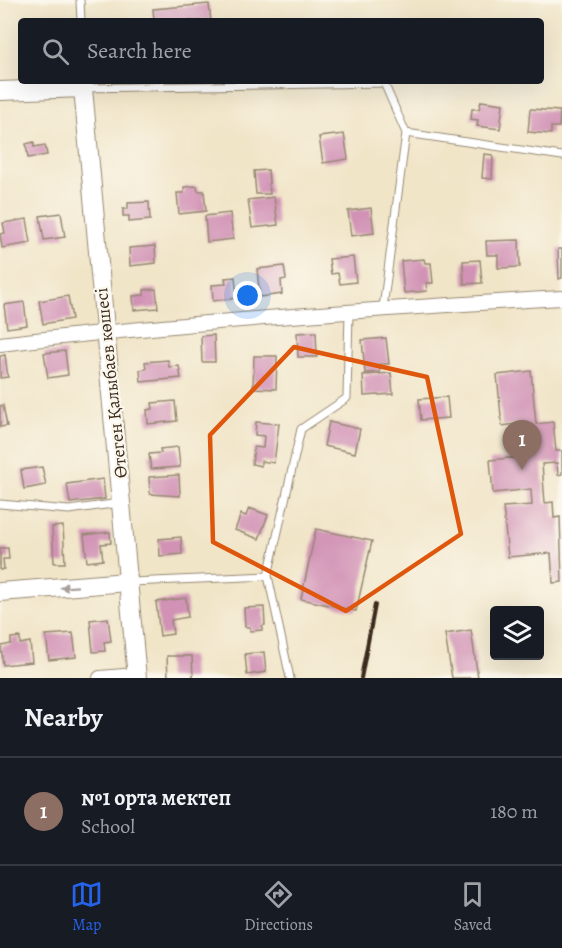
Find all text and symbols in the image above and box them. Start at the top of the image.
search box [18,18,544,84]
icon: search [39,35,72,68]
text: Search here [87,36,192,66]
your location [233,281,262,310]
street label: Өтеген Қалыбаев көшесі [89,287,133,479]
pin: 1 [502,420,542,470]
one-way arrow [59,582,78,592]
map controls [490,606,544,660]
button: layers [490,606,544,660]
text: Nearby [24,700,103,735]
text: №1 орта мектеп [81,783,231,813]
text: 1 [40,798,47,825]
text: 180 m [490,798,538,825]
text: School [81,813,135,840]
tab: Map [70,878,103,936]
tab: Directions [244,878,313,936]
tab: Saved [454,878,492,936]

